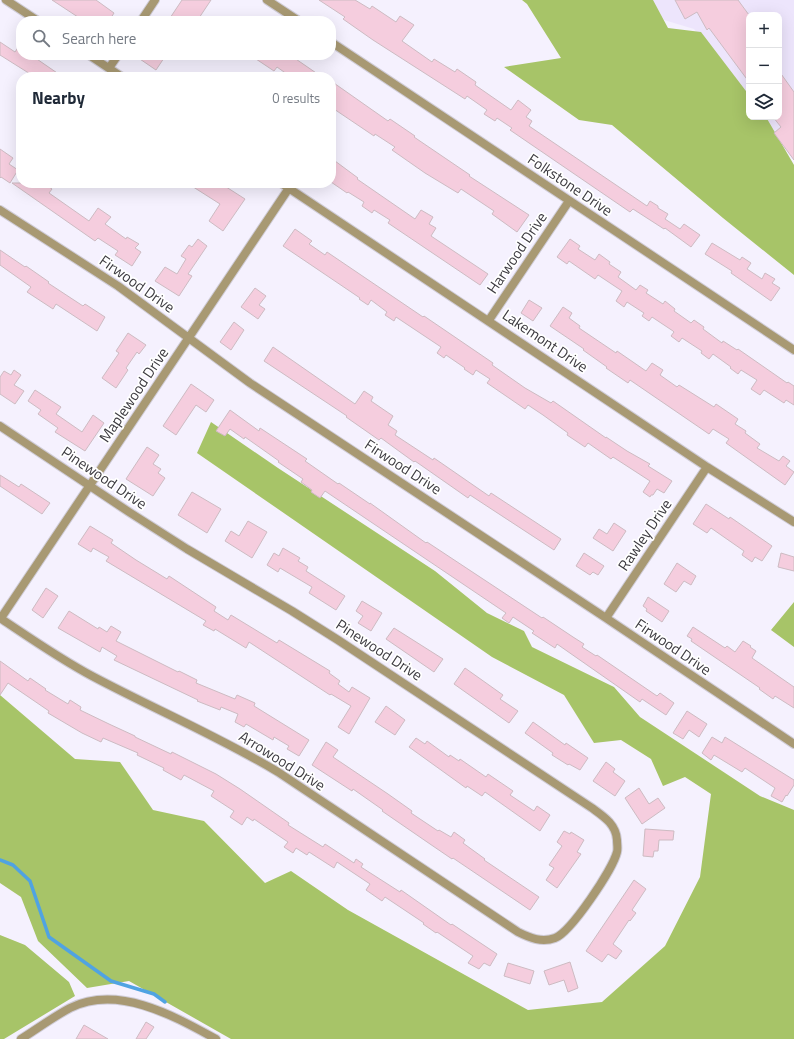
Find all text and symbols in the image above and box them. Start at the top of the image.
map controls [746,12,782,120]
button: + [746,12,782,48]
search box [16,16,336,60]
icon: search [30,27,52,49]
text: Search here [62,27,136,50]
button: − [746,48,782,84]
button: layers [746,84,782,120]
text: Nearby [32,85,85,111]
text: 0 results [272,88,320,108]
street label: Folkstone Drive [523,148,617,222]
street label: Harwood Drive [481,207,552,298]
street label: Firwood Drive [95,249,180,318]
street label: Lakemont Drive [498,303,593,378]
street label: Maplewood Drive [93,343,174,447]
street label: Firwood Drive [360,433,446,500]
street label: Pinewood Drive [57,440,152,515]
street label: Rawley Drive [612,494,677,575]
street label: Pinewood Drive [332,613,427,686]
street label: Firwood Drive [631,613,716,681]
street label: Arrowood Drive [235,725,330,796]

